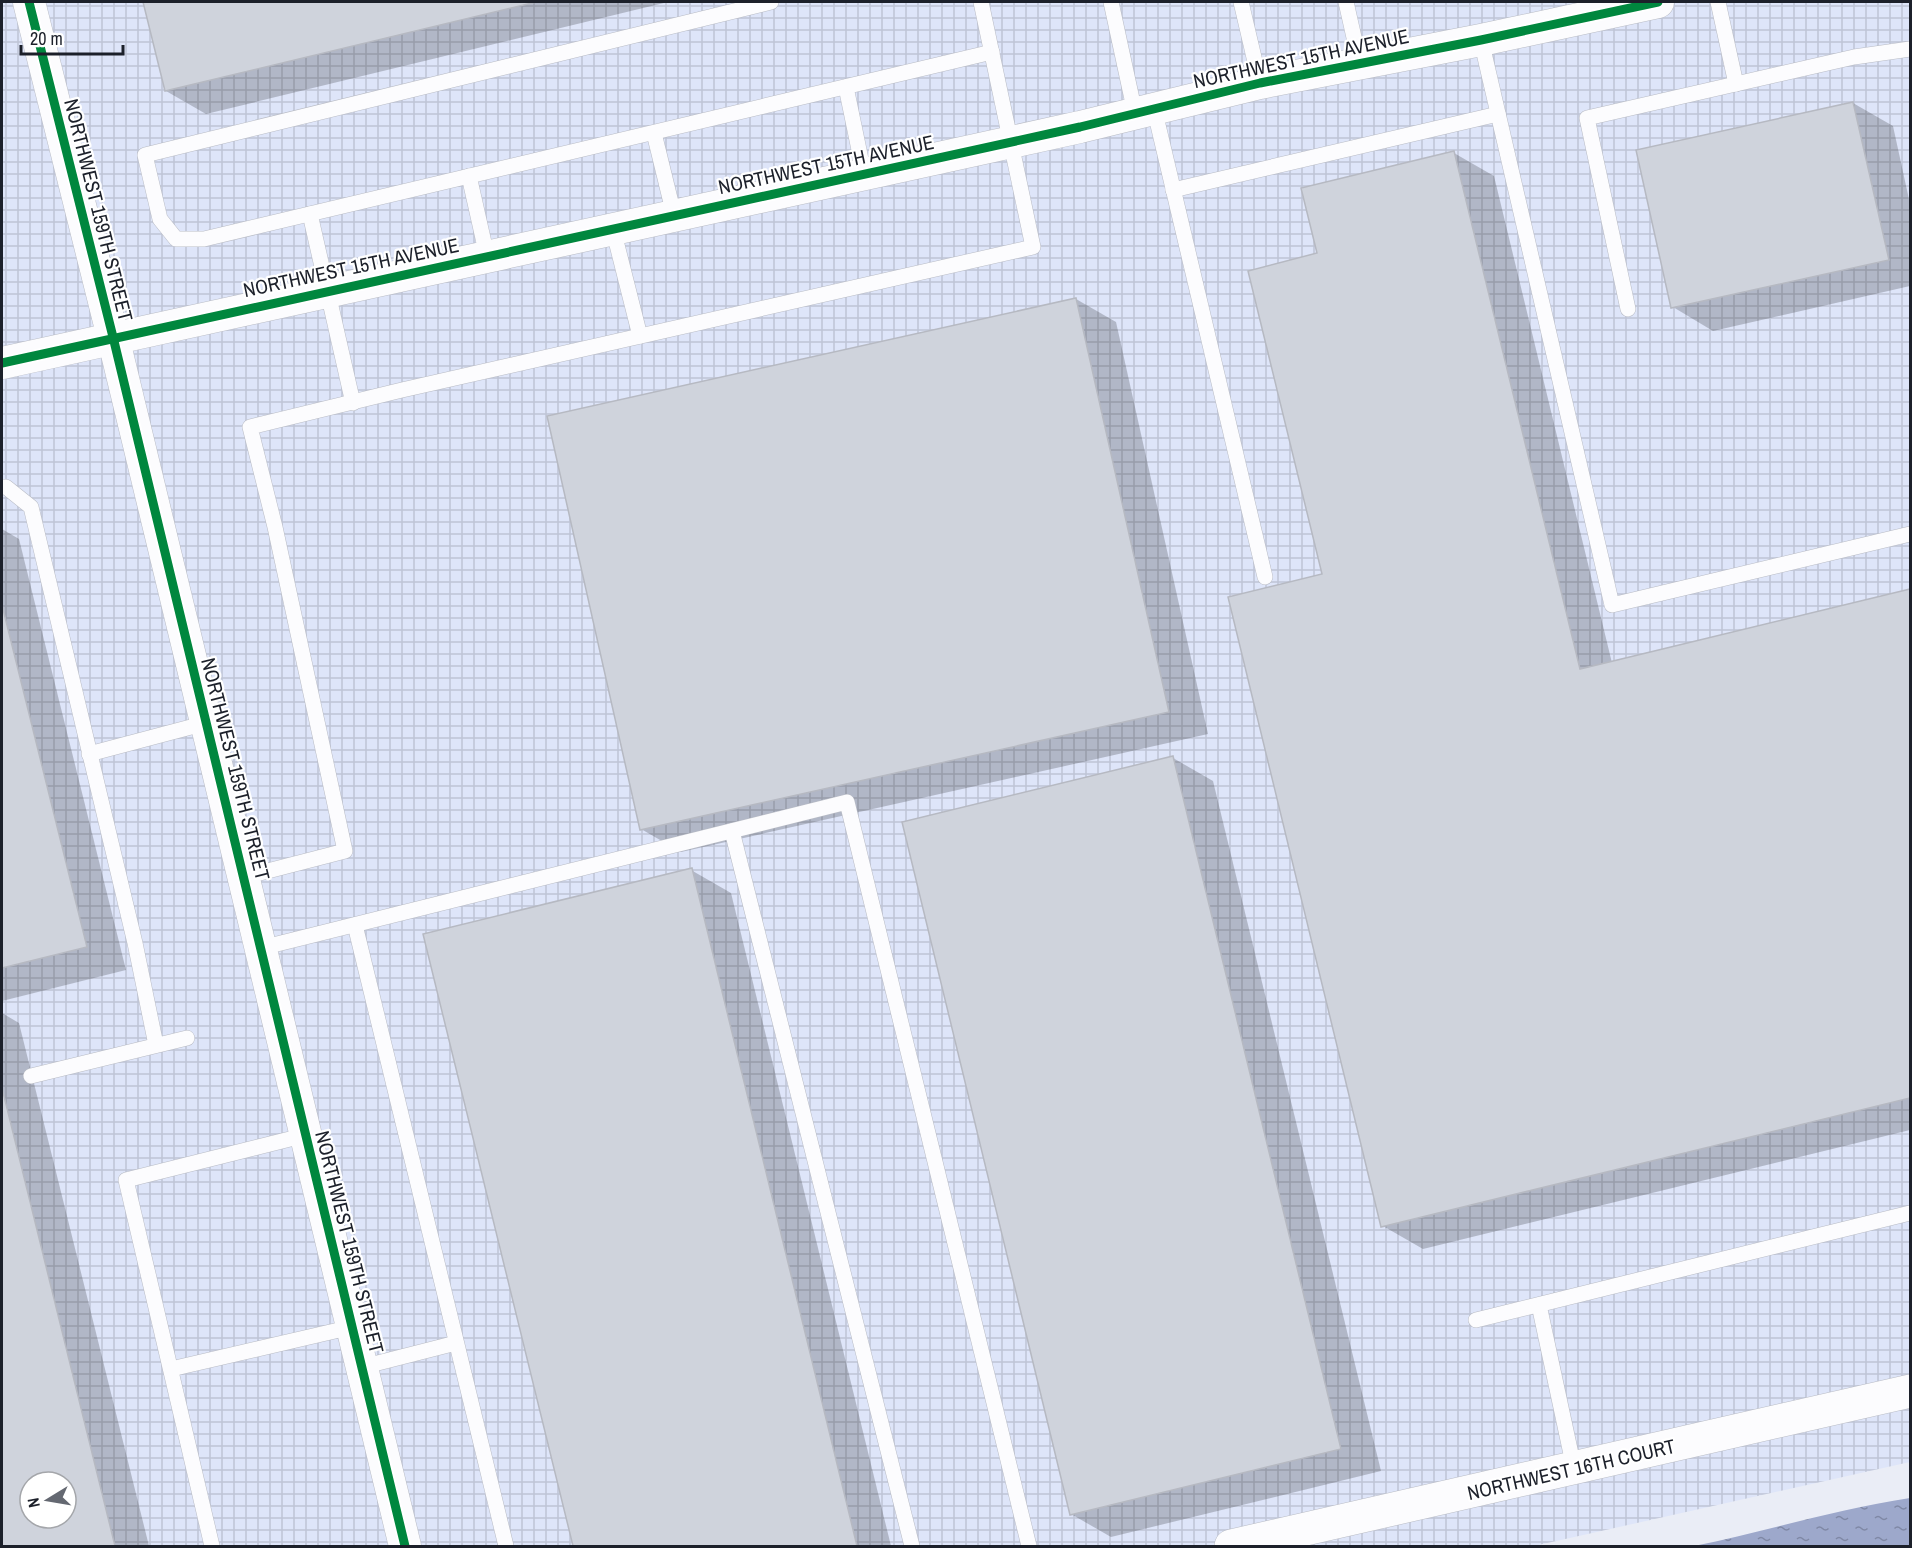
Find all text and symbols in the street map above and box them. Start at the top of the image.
scale bar [21,18,123,56]
street label: NORTHWEST 15TH AVENUE [1191,22,1411,94]
text: 20 m [30,26,63,51]
street label: NORTHWEST 159TH STREET [58,96,140,324]
street label: NORTHWEST 15TH AVENUE [716,128,936,200]
street label: NORTHWEST 15TH AVENUE [241,231,461,303]
street label: NORTHWEST 159TH STREET [195,655,277,883]
street label: NORTHWEST 159TH STREET [309,1128,391,1356]
street label: NORTHWEST 16TH COURT [1464,1432,1678,1506]
north arrow [18,1470,78,1530]
text: N [22,1496,45,1510]

